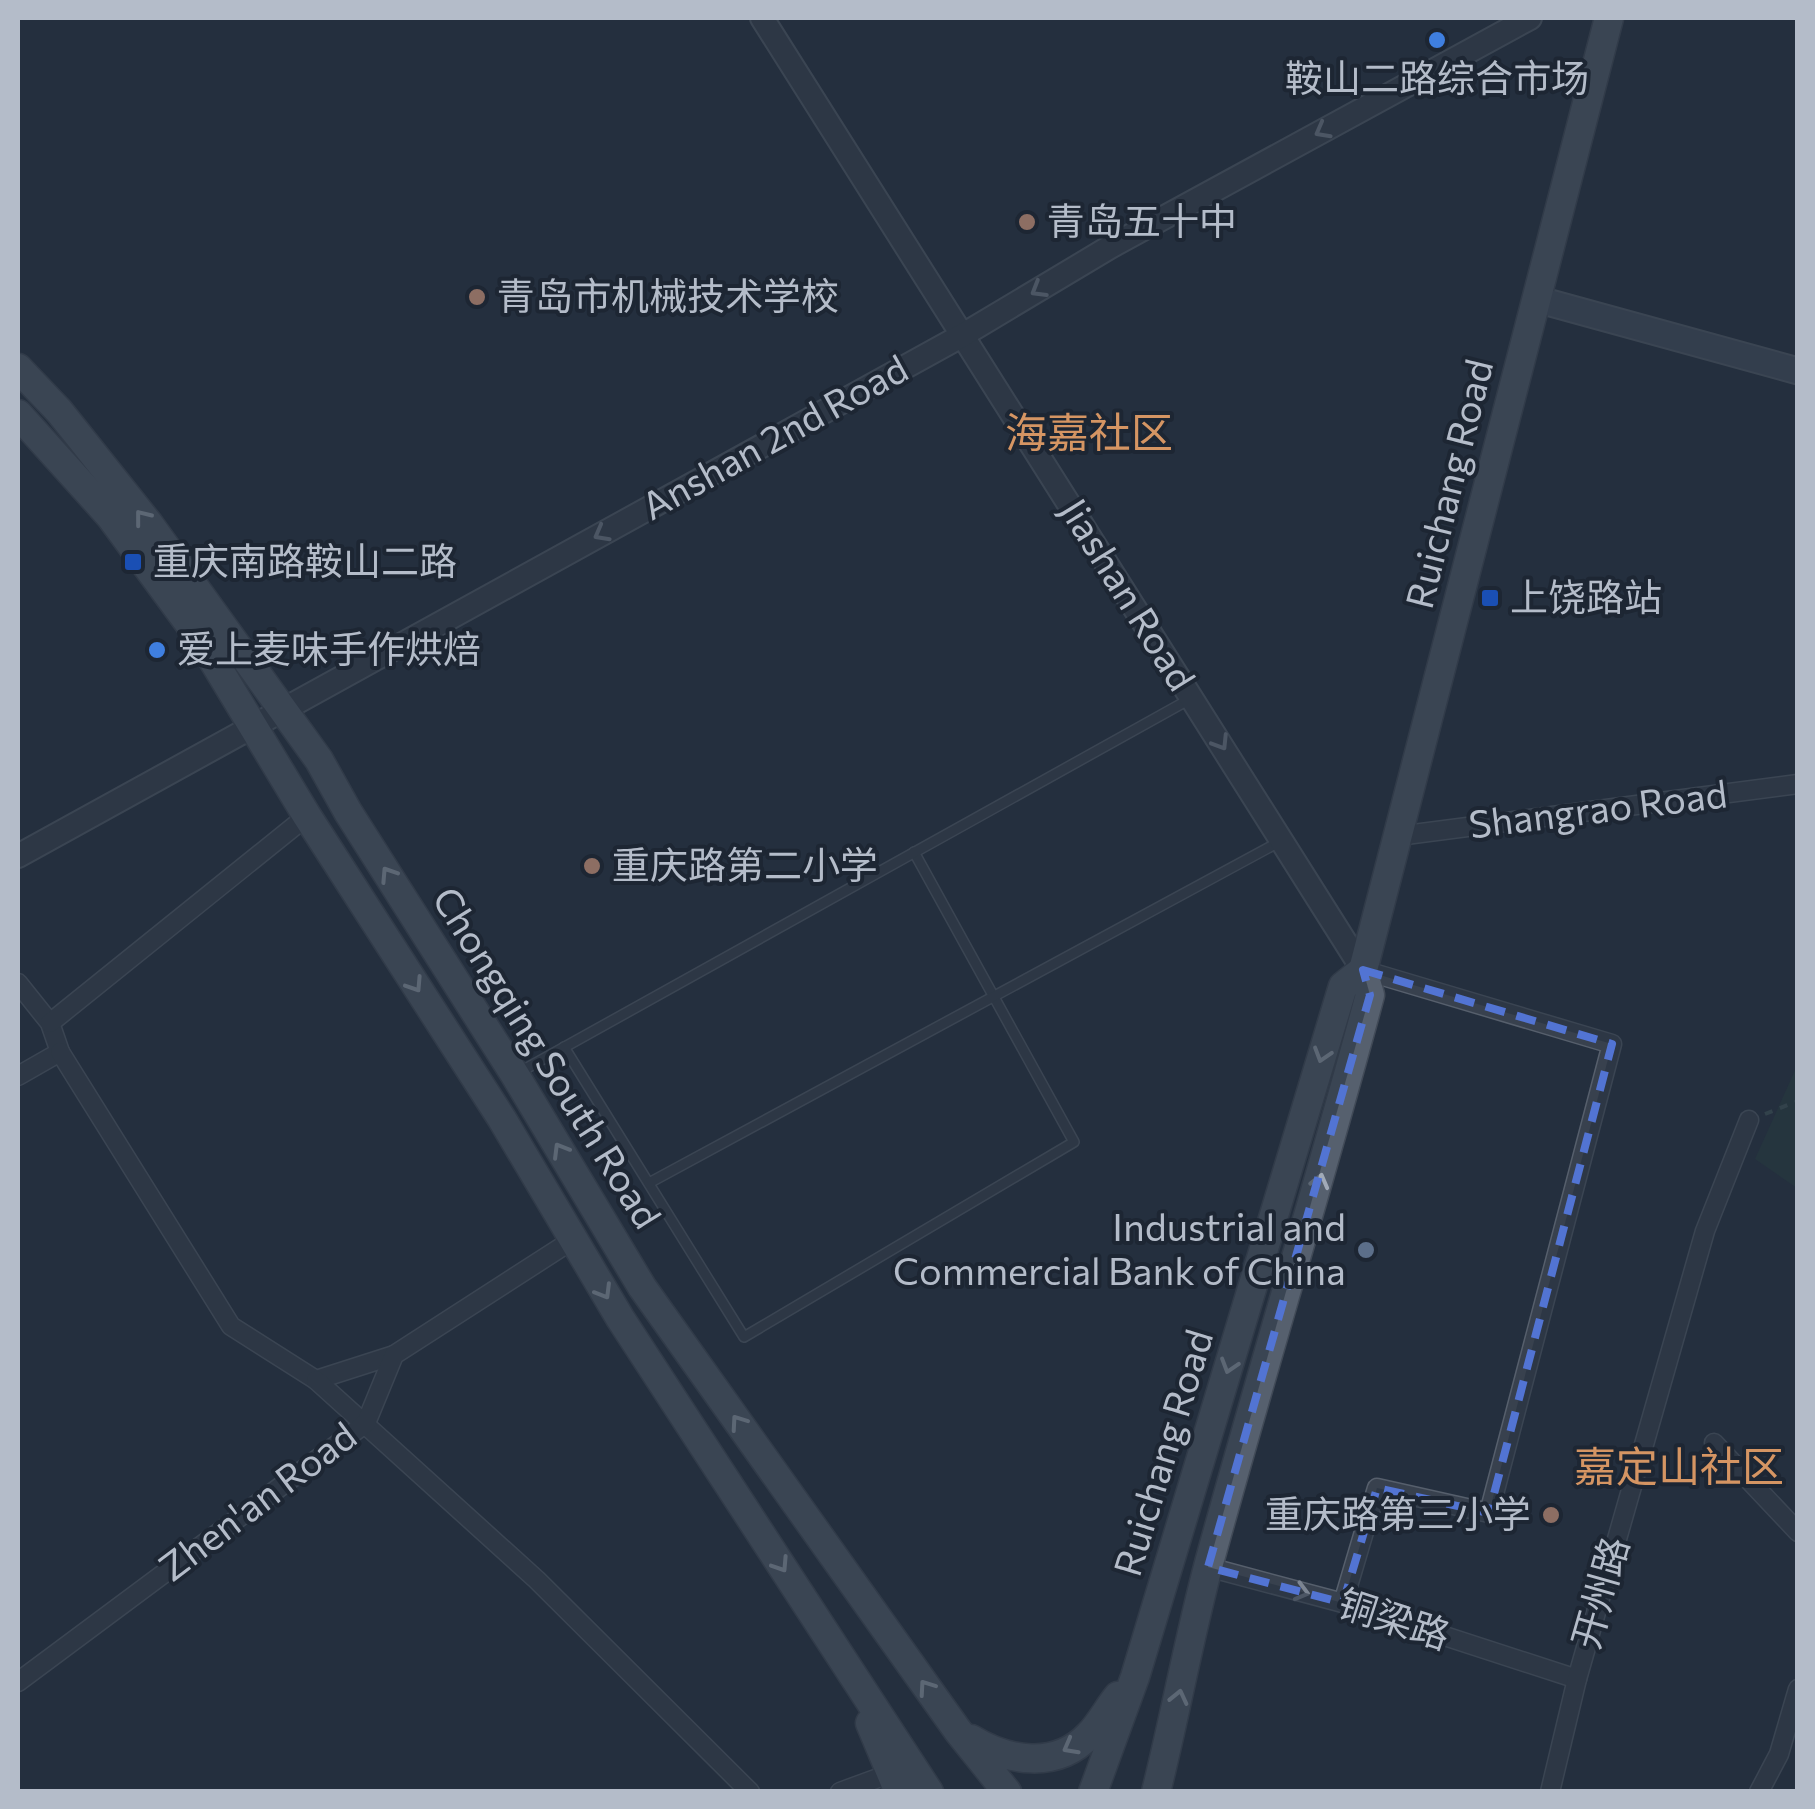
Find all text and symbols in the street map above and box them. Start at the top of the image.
marker: 鞍山二路综合市场 [1426,29,1448,51]
place label: 鞍山二路综合市场 [1285,53,1589,100]
one-way arrow [1314,119,1332,139]
place label: 青岛五十中 [1047,196,1237,243]
marker: 青岛五十中 [1016,211,1038,233]
place label: 青岛市机械技术学校 [497,271,839,318]
one-way arrow [1031,278,1049,297]
marker: 青岛市机械技术学校 [466,286,488,308]
street label: Anshan 2nd Road [633,343,915,528]
street label: Ruichang Road [1394,354,1501,613]
district label: 海嘉社区 [1005,405,1173,457]
street label: Jiashan Road [1052,489,1207,698]
one-way arrow [137,510,154,528]
one-way arrow [594,521,612,541]
place label: 重庆南路鞍山二路 [153,536,457,583]
marker: 重庆南路鞍山二路 [122,551,144,573]
place label: 上饶路站 [1510,572,1662,619]
marker: 上饶路站 [1479,587,1501,609]
place label: 爱上麦味手作烘焙 [177,624,481,671]
marker: 爱上麦味手作烘焙 [146,639,168,661]
one-way arrow [1208,732,1227,750]
street label: Shangrao Road [1466,768,1729,847]
place label: 重庆路第二小学 [612,840,878,887]
marker: 重庆路第二小学 [581,855,603,877]
one-way arrow [381,867,400,885]
street label: Chongqing South Road [424,877,672,1236]
one-way arrow [403,975,422,993]
one-way arrow [1313,1046,1334,1063]
one-way arrow [553,1143,572,1161]
one-way arrow [1308,1173,1329,1190]
place label: Industrial and Commercial Bank of China [893,1202,1346,1293]
marker: Industrial and Commercial Bank of China [1355,1239,1377,1261]
one-way arrow [592,1281,612,1299]
street label: Ruichang Road [1102,1323,1221,1581]
one-way arrow [1221,1357,1241,1374]
street label: Zhen'an Road [149,1411,364,1589]
one-way arrow [732,1414,750,1433]
district label: 嘉定山社区 [1574,1439,1784,1491]
place label: 重庆路第三小学 [1265,1489,1531,1536]
marker: 重庆路第三小学 [1540,1504,1562,1526]
street label: 开州路 [1560,1531,1637,1654]
one-way arrow [768,1554,787,1572]
street label: 铜梁路 [1333,1578,1456,1658]
one-way arrow [1293,1581,1311,1602]
one-way arrow [920,1679,938,1698]
one-way arrow [1167,1689,1188,1706]
one-way arrow [1062,1735,1081,1754]

